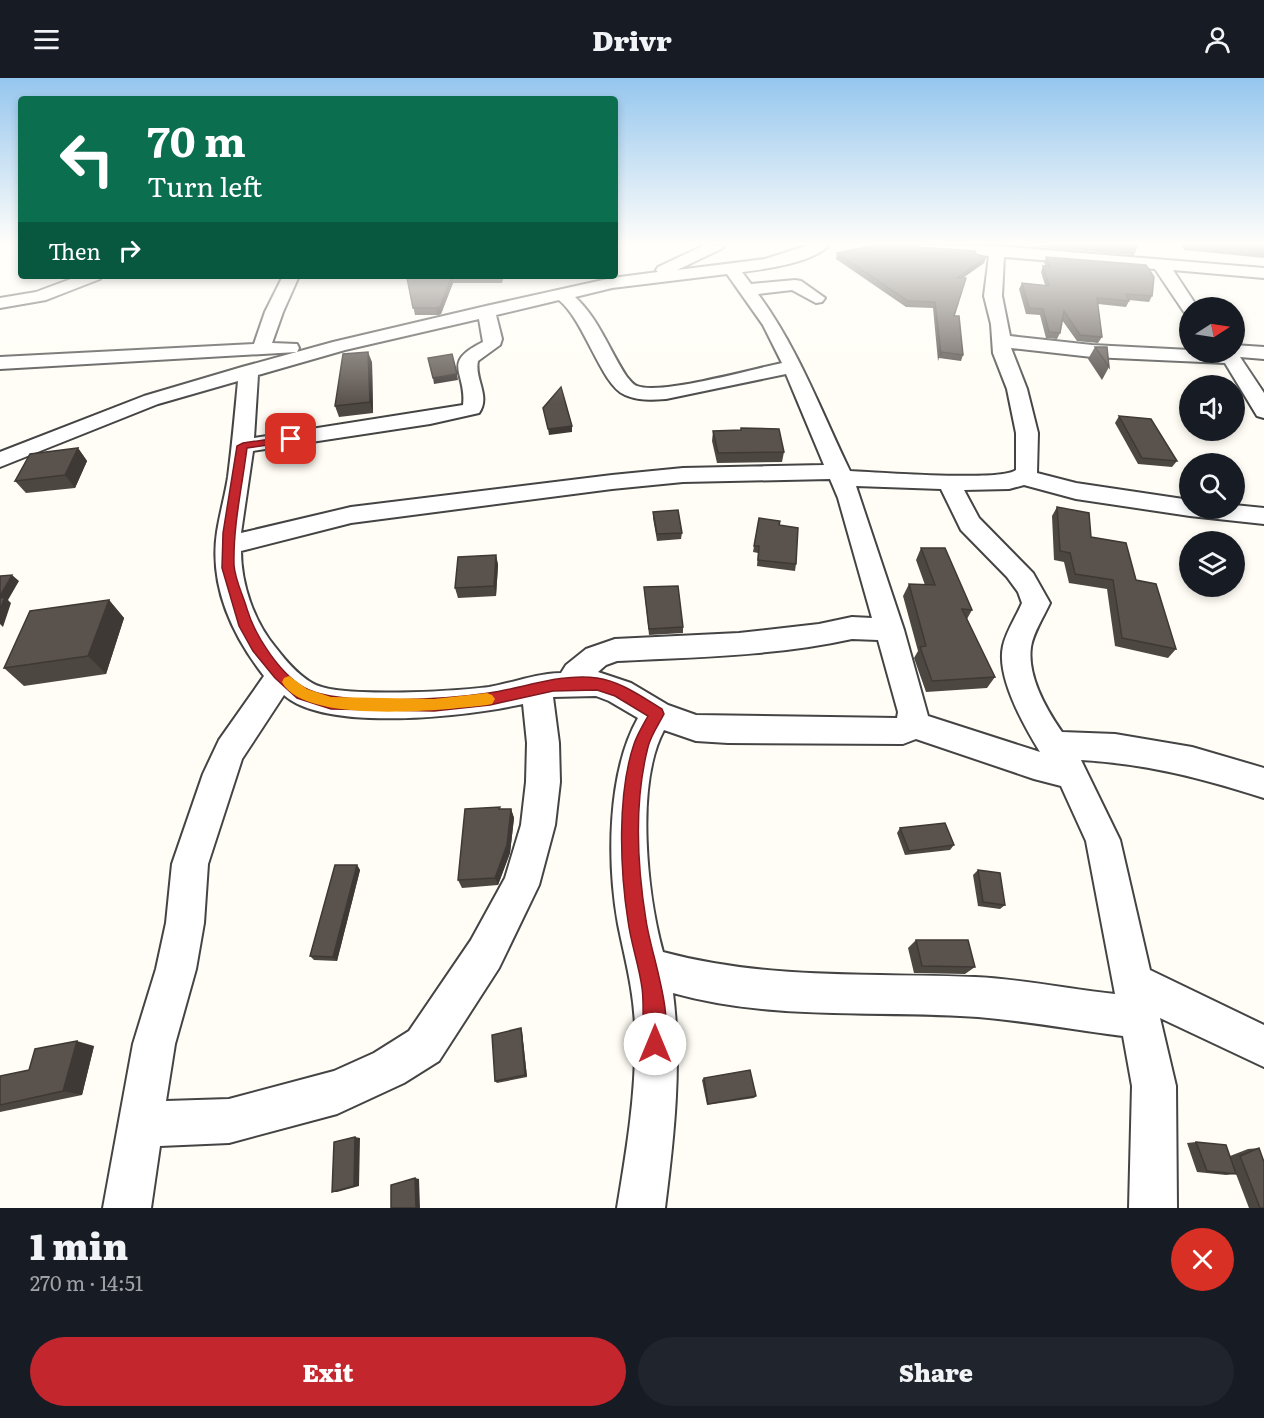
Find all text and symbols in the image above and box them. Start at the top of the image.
text: Drivr [592,19,672,59]
icon: menu [30,23,63,56]
icon: person [1201,23,1234,56]
text: 70 m [147,108,246,170]
icon: left [48,120,126,198]
text: Turn left [147,165,262,205]
text: Then [48,234,101,267]
icon: right [113,234,146,267]
north arrow [1179,297,1245,363]
map controls [1179,297,1245,597]
button: sound [1179,375,1245,441]
pin [265,413,316,464]
icon: arrive [274,422,307,455]
button: search [1179,453,1245,519]
button: layers [1179,531,1245,597]
position arrow [623,1012,687,1076]
text: 1 min [30,1218,128,1271]
button: close [1171,1228,1234,1291]
text: 270 m · 14:51 [30,1267,143,1297]
button: Exit [30,1337,626,1406]
button: Share [638,1337,1234,1406]

